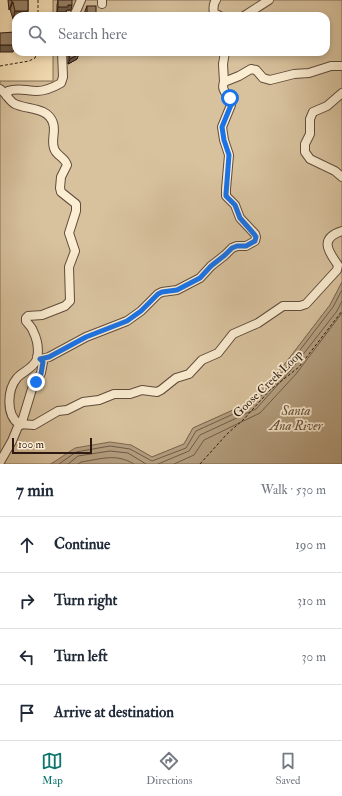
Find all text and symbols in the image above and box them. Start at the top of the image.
search box [12,12,330,56]
icon: search [26,23,48,45]
text: Search here [58,25,127,44]
route start [221,89,239,107]
street label: Goose Creek Loop [230,347,306,421]
route end [27,373,45,391]
water label: Santa Ana River [268,403,324,434]
scale bar [12,436,92,455]
text: 100 m [18,438,44,451]
text: 7 min [16,480,54,501]
text: Walk · 530 m [261,482,326,498]
icon: ahead [16,534,38,556]
text: Continue [54,535,110,554]
text: 190 m [295,537,326,553]
icon: right [16,590,38,612]
text: Turn right [54,591,117,610]
text: 310 m [297,593,326,609]
icon: left [16,646,38,668]
text: Turn left [54,647,108,666]
text: 30 m [302,649,326,665]
icon: arrive [16,702,38,724]
text: Arrive at destination [54,703,174,722]
tab: Map [41,750,63,787]
tab: Directions [146,750,193,787]
tab: Saved [275,750,301,787]

